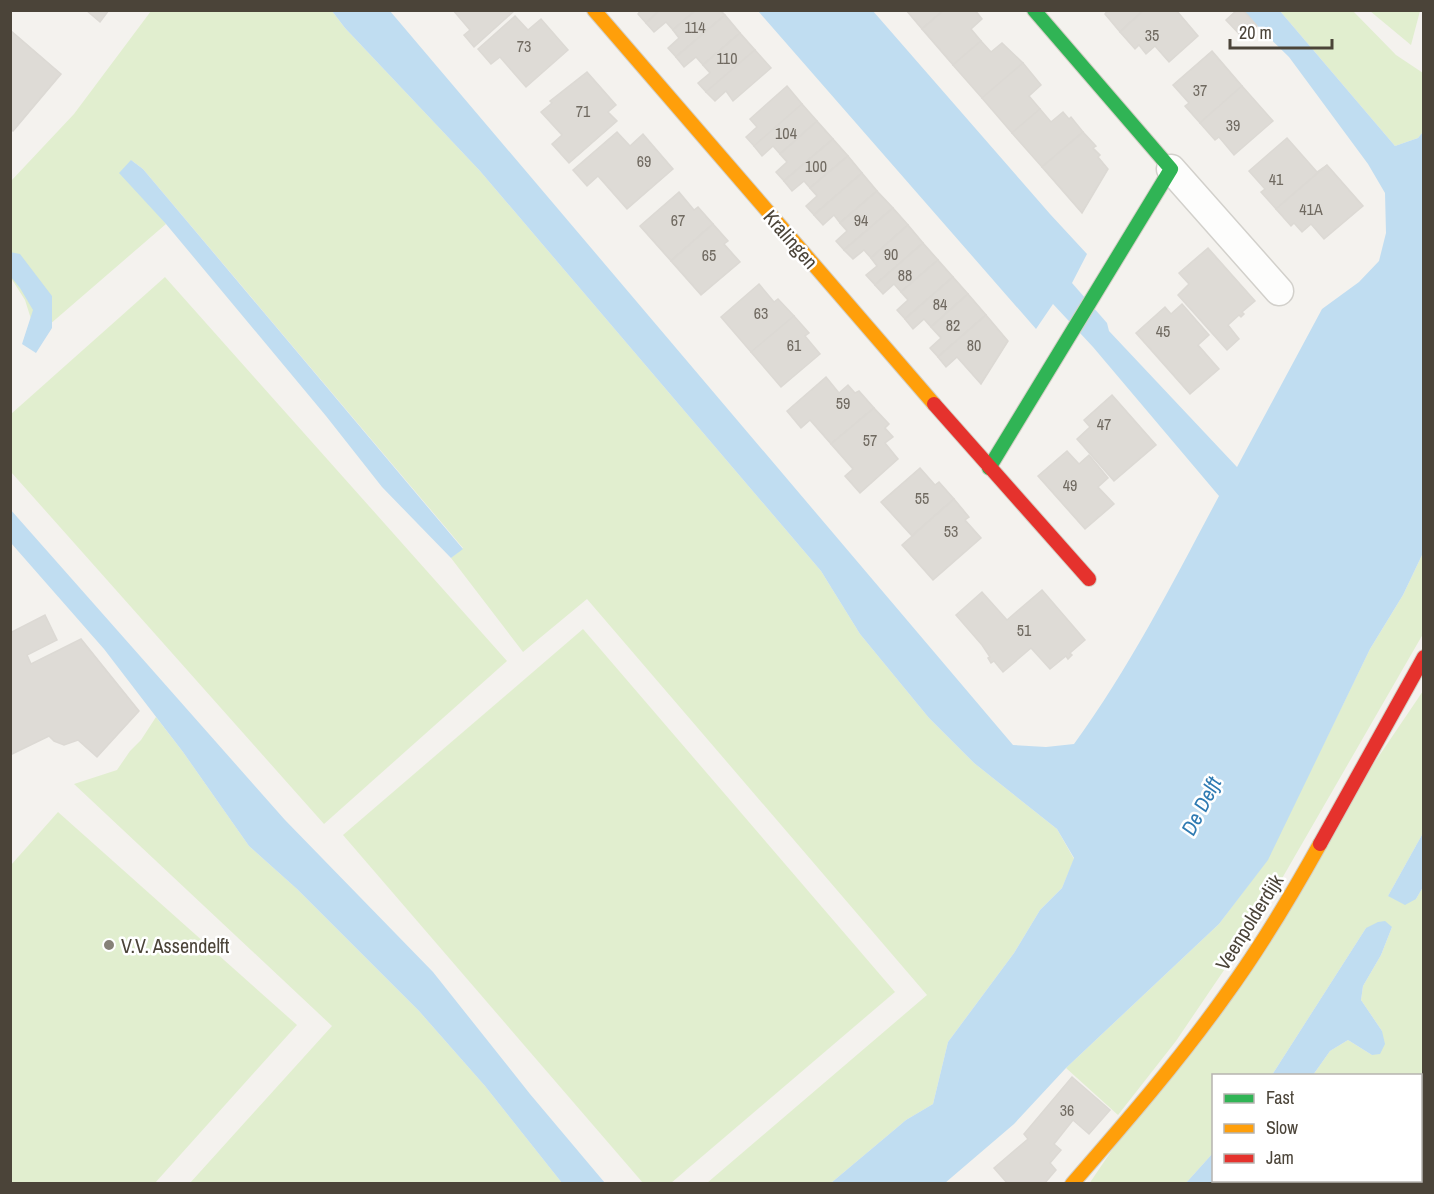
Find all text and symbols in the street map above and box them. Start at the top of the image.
scale bar [1230,12,1332,50]
house number: 114 [685,16,705,38]
text: 20 m [1239,20,1272,45]
house number: 35 [1145,24,1159,46]
house number: 73 [517,35,531,57]
house number: 110 [717,47,737,69]
house number: 37 [1193,79,1207,101]
house number: 71 [576,100,591,122]
house number: 39 [1226,114,1240,136]
house number: 104 [775,122,797,144]
house number: 69 [637,150,651,172]
house number: 100 [805,155,827,177]
house number: 41 [1269,168,1284,190]
house number: 41A [1299,198,1323,220]
street label: Kralingen [758,204,824,274]
house number: 67 [671,209,685,231]
house number: 94 [854,209,868,231]
house number: 90 [884,243,898,265]
house number: 65 [702,244,716,266]
house number: 88 [898,264,912,286]
house number: 84 [933,293,947,315]
house number: 63 [754,302,768,324]
house number: 82 [946,314,960,336]
house number: 45 [1156,320,1170,342]
house number: 61 [787,334,802,356]
house number: 80 [967,334,981,356]
house number: 59 [836,392,850,414]
house number: 47 [1097,413,1111,435]
house number: 57 [863,429,877,451]
house number: 49 [1063,474,1077,496]
house number: 55 [915,487,929,509]
house number: 53 [944,520,958,542]
house number: 51 [1017,619,1032,641]
water label: De Delft [1174,771,1229,840]
street label: Veenpolderdijk [1209,868,1290,975]
place label: V.V. Assendelft [121,932,230,959]
marker: V.V. Assendelft [102,938,116,952]
legend [1212,1074,1422,1182]
text: Fast [1266,1085,1294,1110]
house number: 36 [1060,1099,1074,1121]
text: Slow [1266,1115,1298,1140]
text: Jam [1266,1145,1294,1170]

